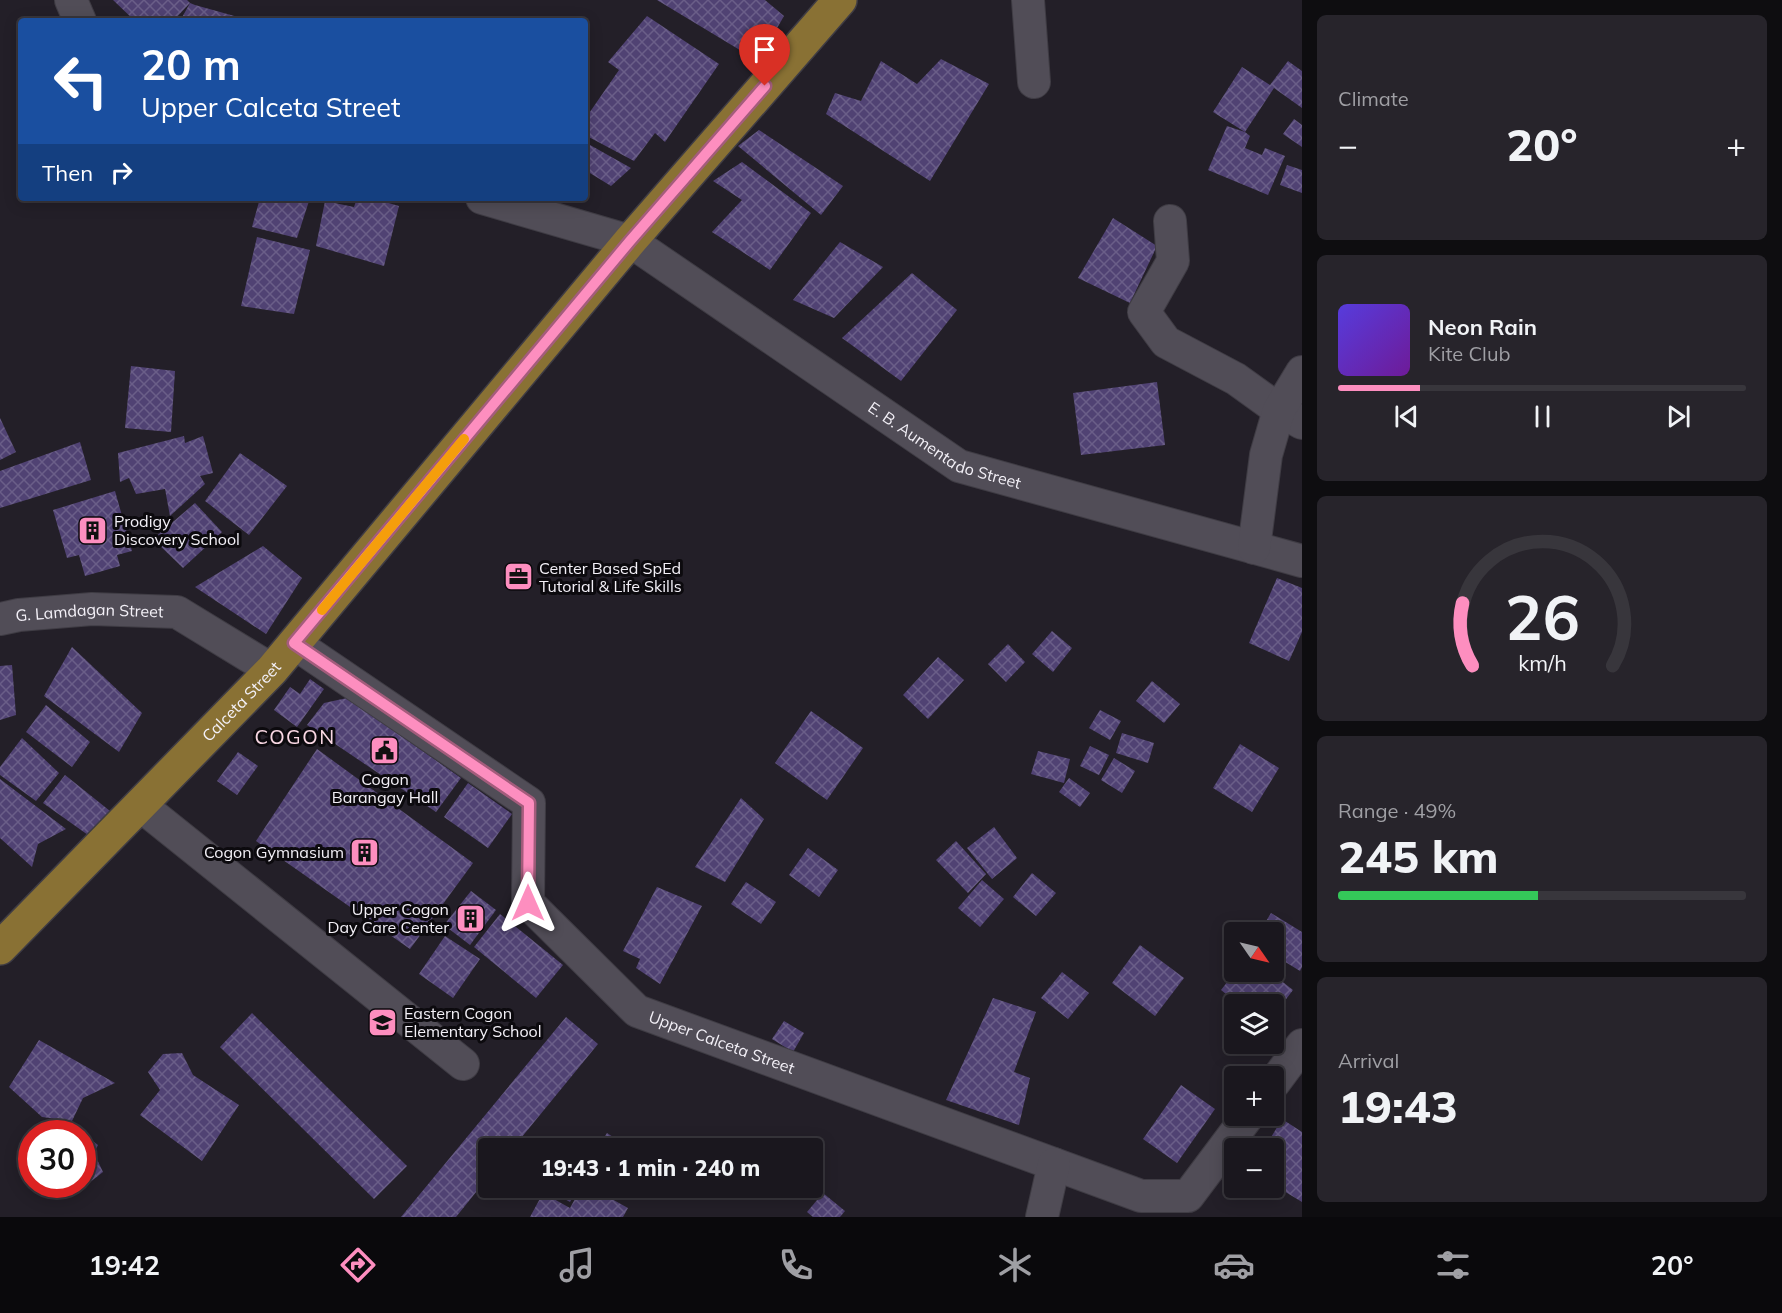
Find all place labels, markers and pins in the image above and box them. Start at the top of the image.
pin [739,24,790,86]
place label: Prodigy Discovery School [114,511,240,549]
building icon: Prodigy Discovery School [77,514,109,546]
place label: Center Based SpEd Tutorial & Life Skills [539,558,682,596]
office icon: Center Based SpEd Tutorial & Life Skills [502,561,534,593]
public building icon: Cogon Barangay Hall [369,735,401,767]
place label: Cogon Barangay Hall [332,769,438,807]
building icon: Cogon Gymnasium [349,836,381,868]
place label: Cogon Gymnasium [204,842,344,862]
place label: Upper Cogon Day Care Center [327,899,449,937]
building icon: Upper Cogon Day Care Center [454,902,486,934]
place label: Eastern Cogon Elementary School [404,1003,542,1041]
school or university icon: Eastern Cogon Elementary School [367,1006,399,1038]

